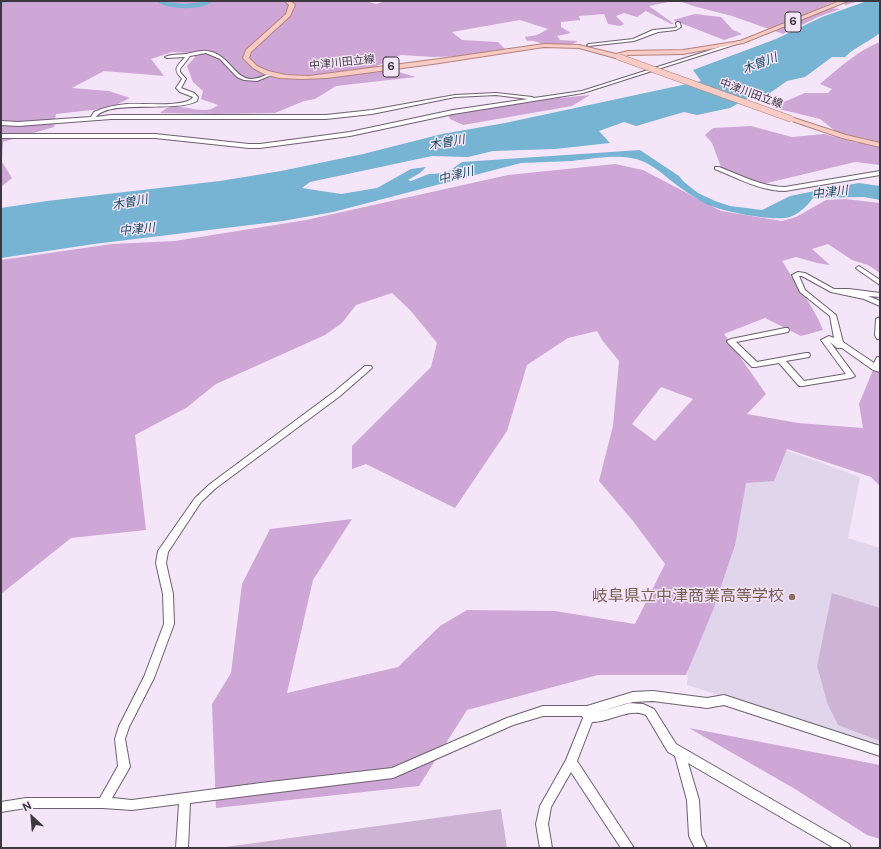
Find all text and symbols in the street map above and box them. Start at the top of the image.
road number: 6 [785,12,801,32]
water label: 木曽川 [741,51,779,77]
street label: 中津川田立線 [308,53,376,73]
road number: 6 [383,57,399,77]
street label: 中津川田立線 [718,77,784,111]
water label: 木曽川 [428,133,466,153]
water label: 中津川 [437,165,475,187]
water label: 中津川 [811,184,849,202]
water label: 木曽川 [111,192,149,214]
water label: 中津川 [118,221,156,239]
place label: 岐阜県立中津商業高等学校 [592,587,784,607]
marker: 岐阜県立中津商業高等学校 [787,592,797,602]
north arrow [12,797,52,837]
text: N [20,798,33,814]

